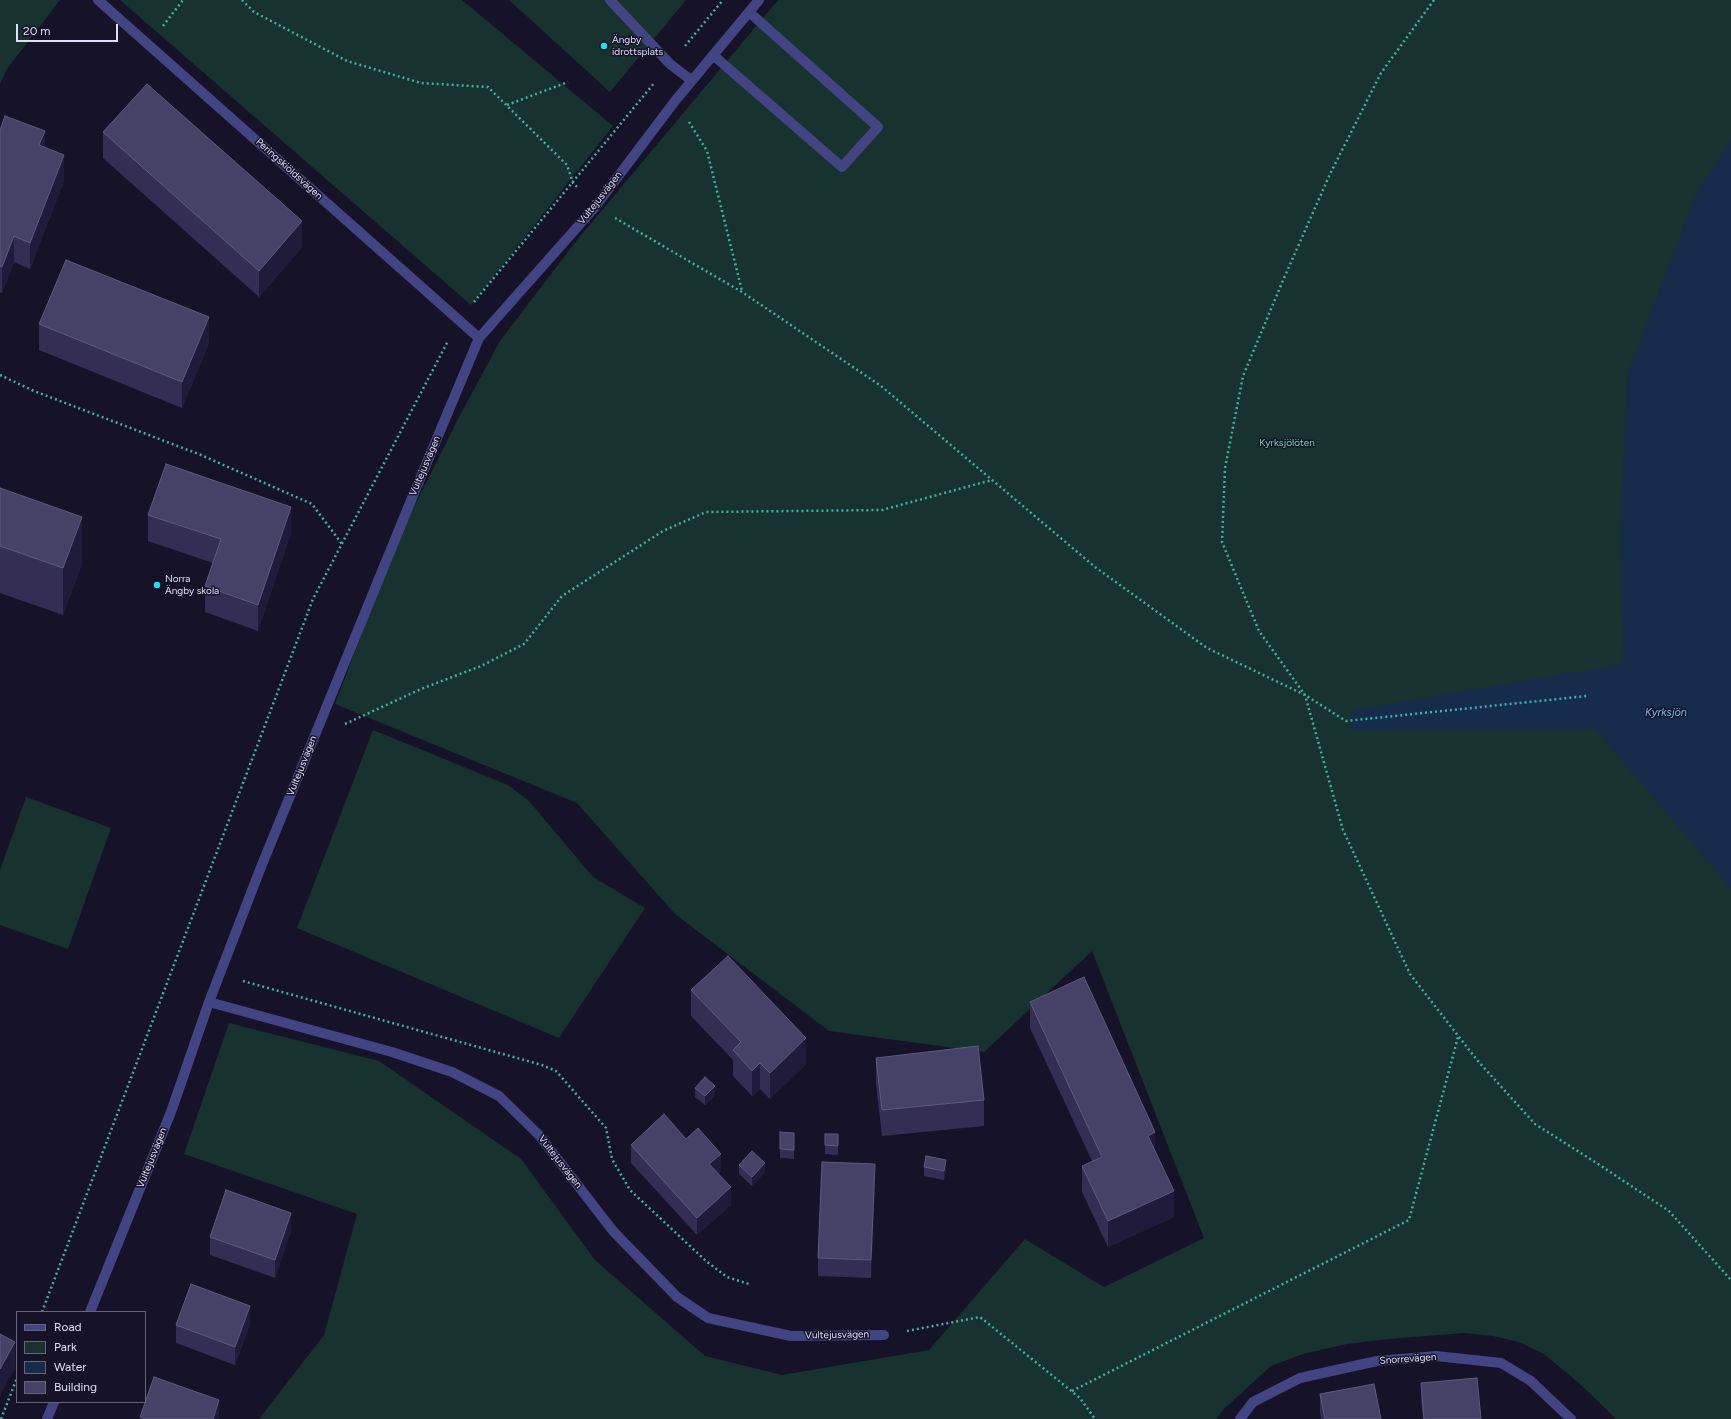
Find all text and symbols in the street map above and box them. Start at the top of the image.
scale bar [18,16,120,42]
text: 20 m [23,24,51,38]
place label: Ängby idrottsplats [612,34,663,58]
marker: Ängby idrottsplats [599,41,609,51]
street label: Peringskiöldsvägen [253,136,325,202]
street label: Vultejusvägen [576,169,624,227]
street label: Vultejusvägen [407,434,443,498]
park label: Kyrksjölöten [1259,437,1315,449]
place label: Norra Ängby skola [165,573,219,596]
marker: Norra Ängby skola [152,580,162,590]
water label: Kyrksjön [1645,706,1687,720]
street label: Vultejusvägen [284,734,320,798]
street label: Vultejusvägen [134,1126,170,1190]
street label: Vultejusvägen [536,1133,584,1191]
legend [16,1311,146,1403]
text: Road [54,1320,82,1334]
street label: Vultejusvägen [805,1328,869,1342]
text: Park [54,1340,77,1354]
street label: Snorrevägen [1379,1351,1437,1367]
text: Water [54,1360,86,1374]
text: Building [54,1380,97,1394]

